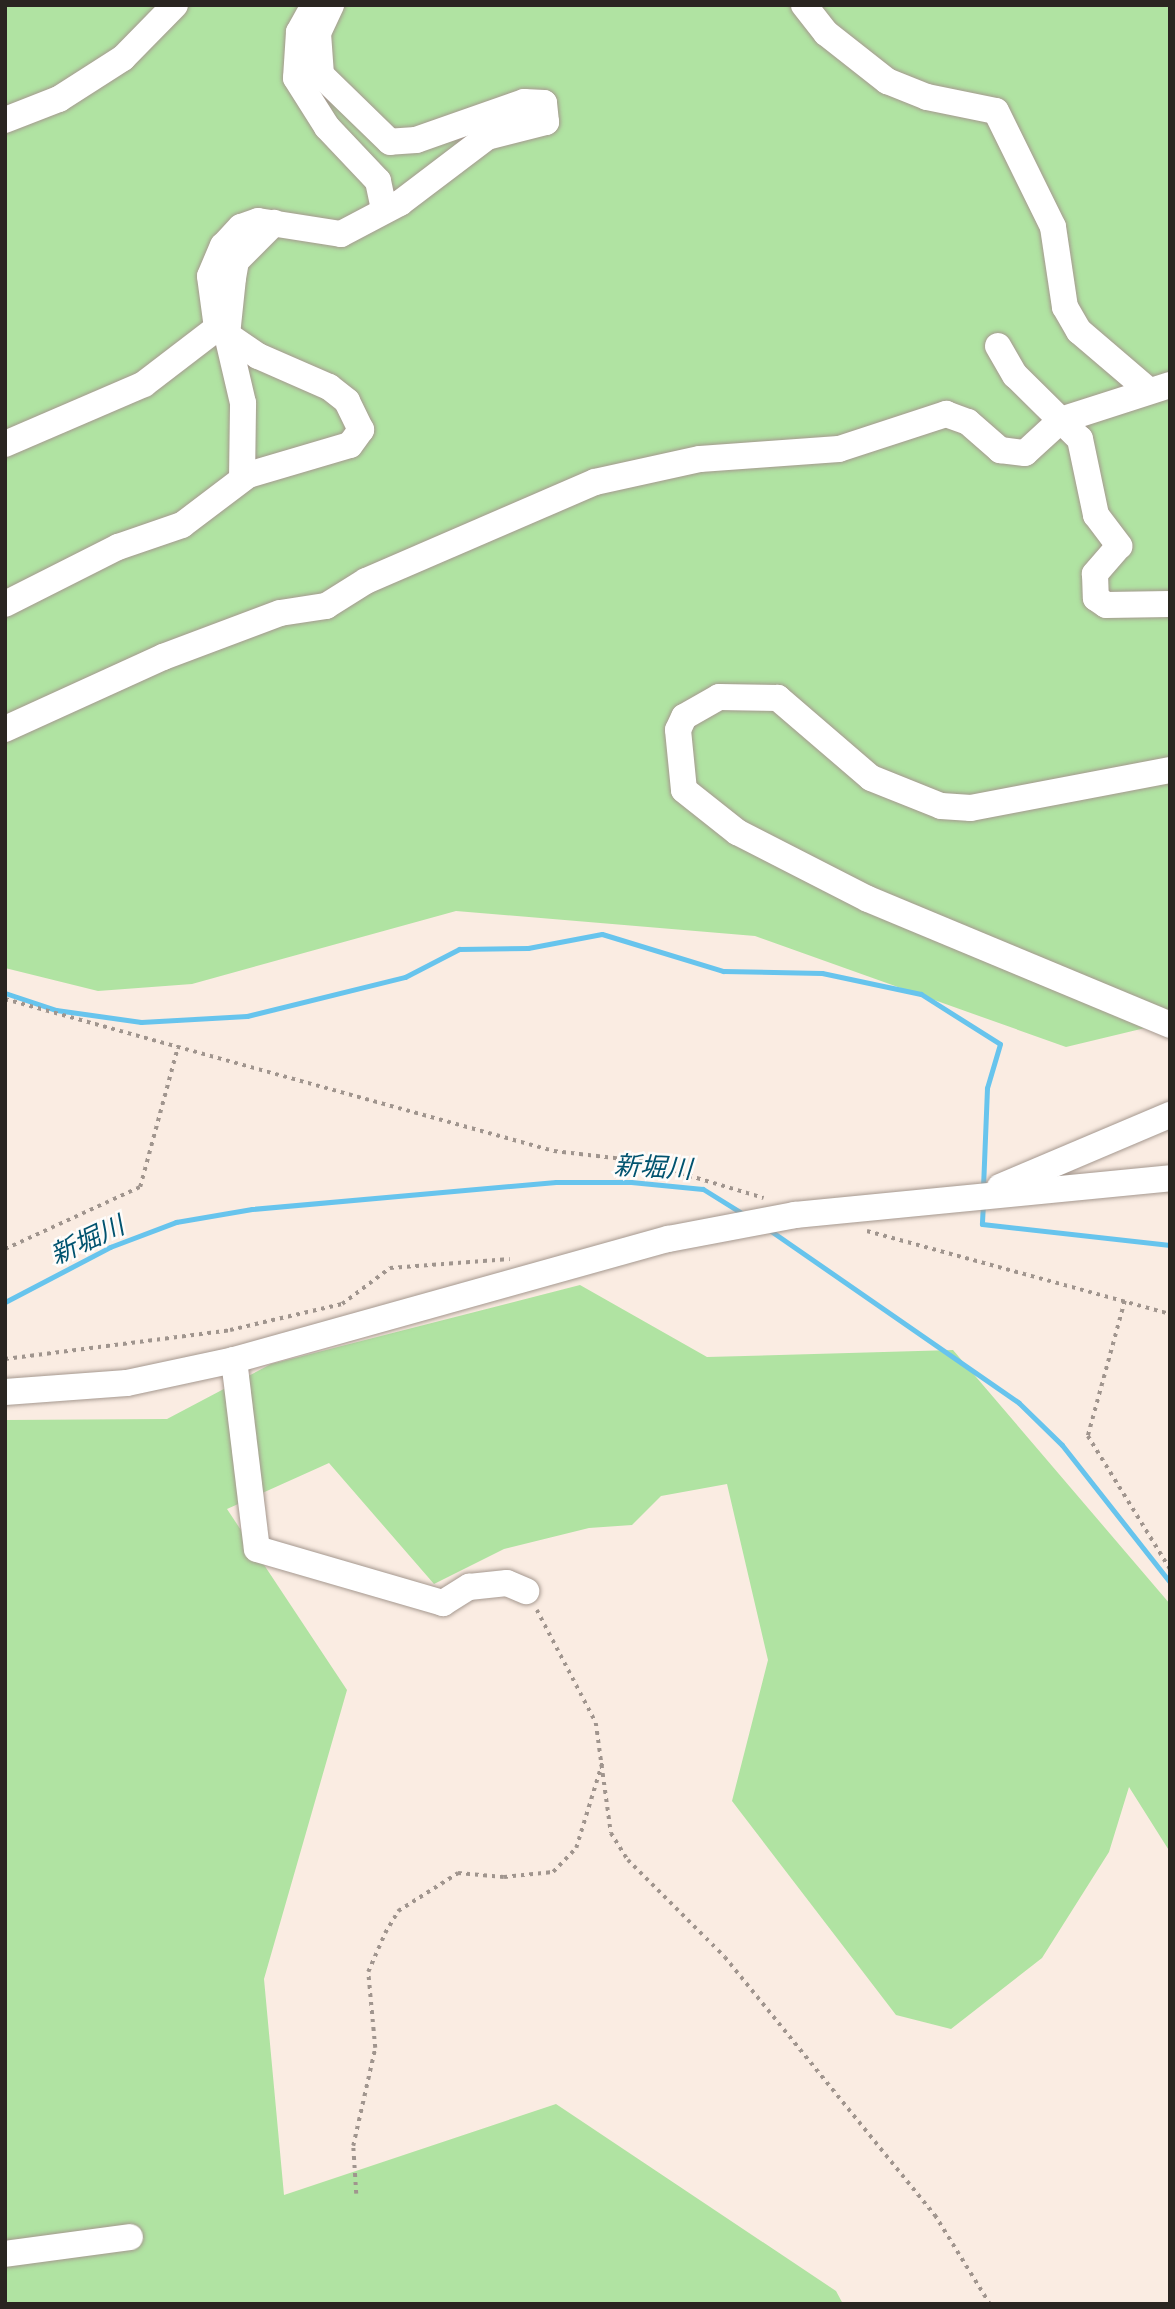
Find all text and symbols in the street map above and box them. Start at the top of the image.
water label: 新堀川 [613,1149,693,1185]
water label: 新堀川 [45,1209,129,1271]

